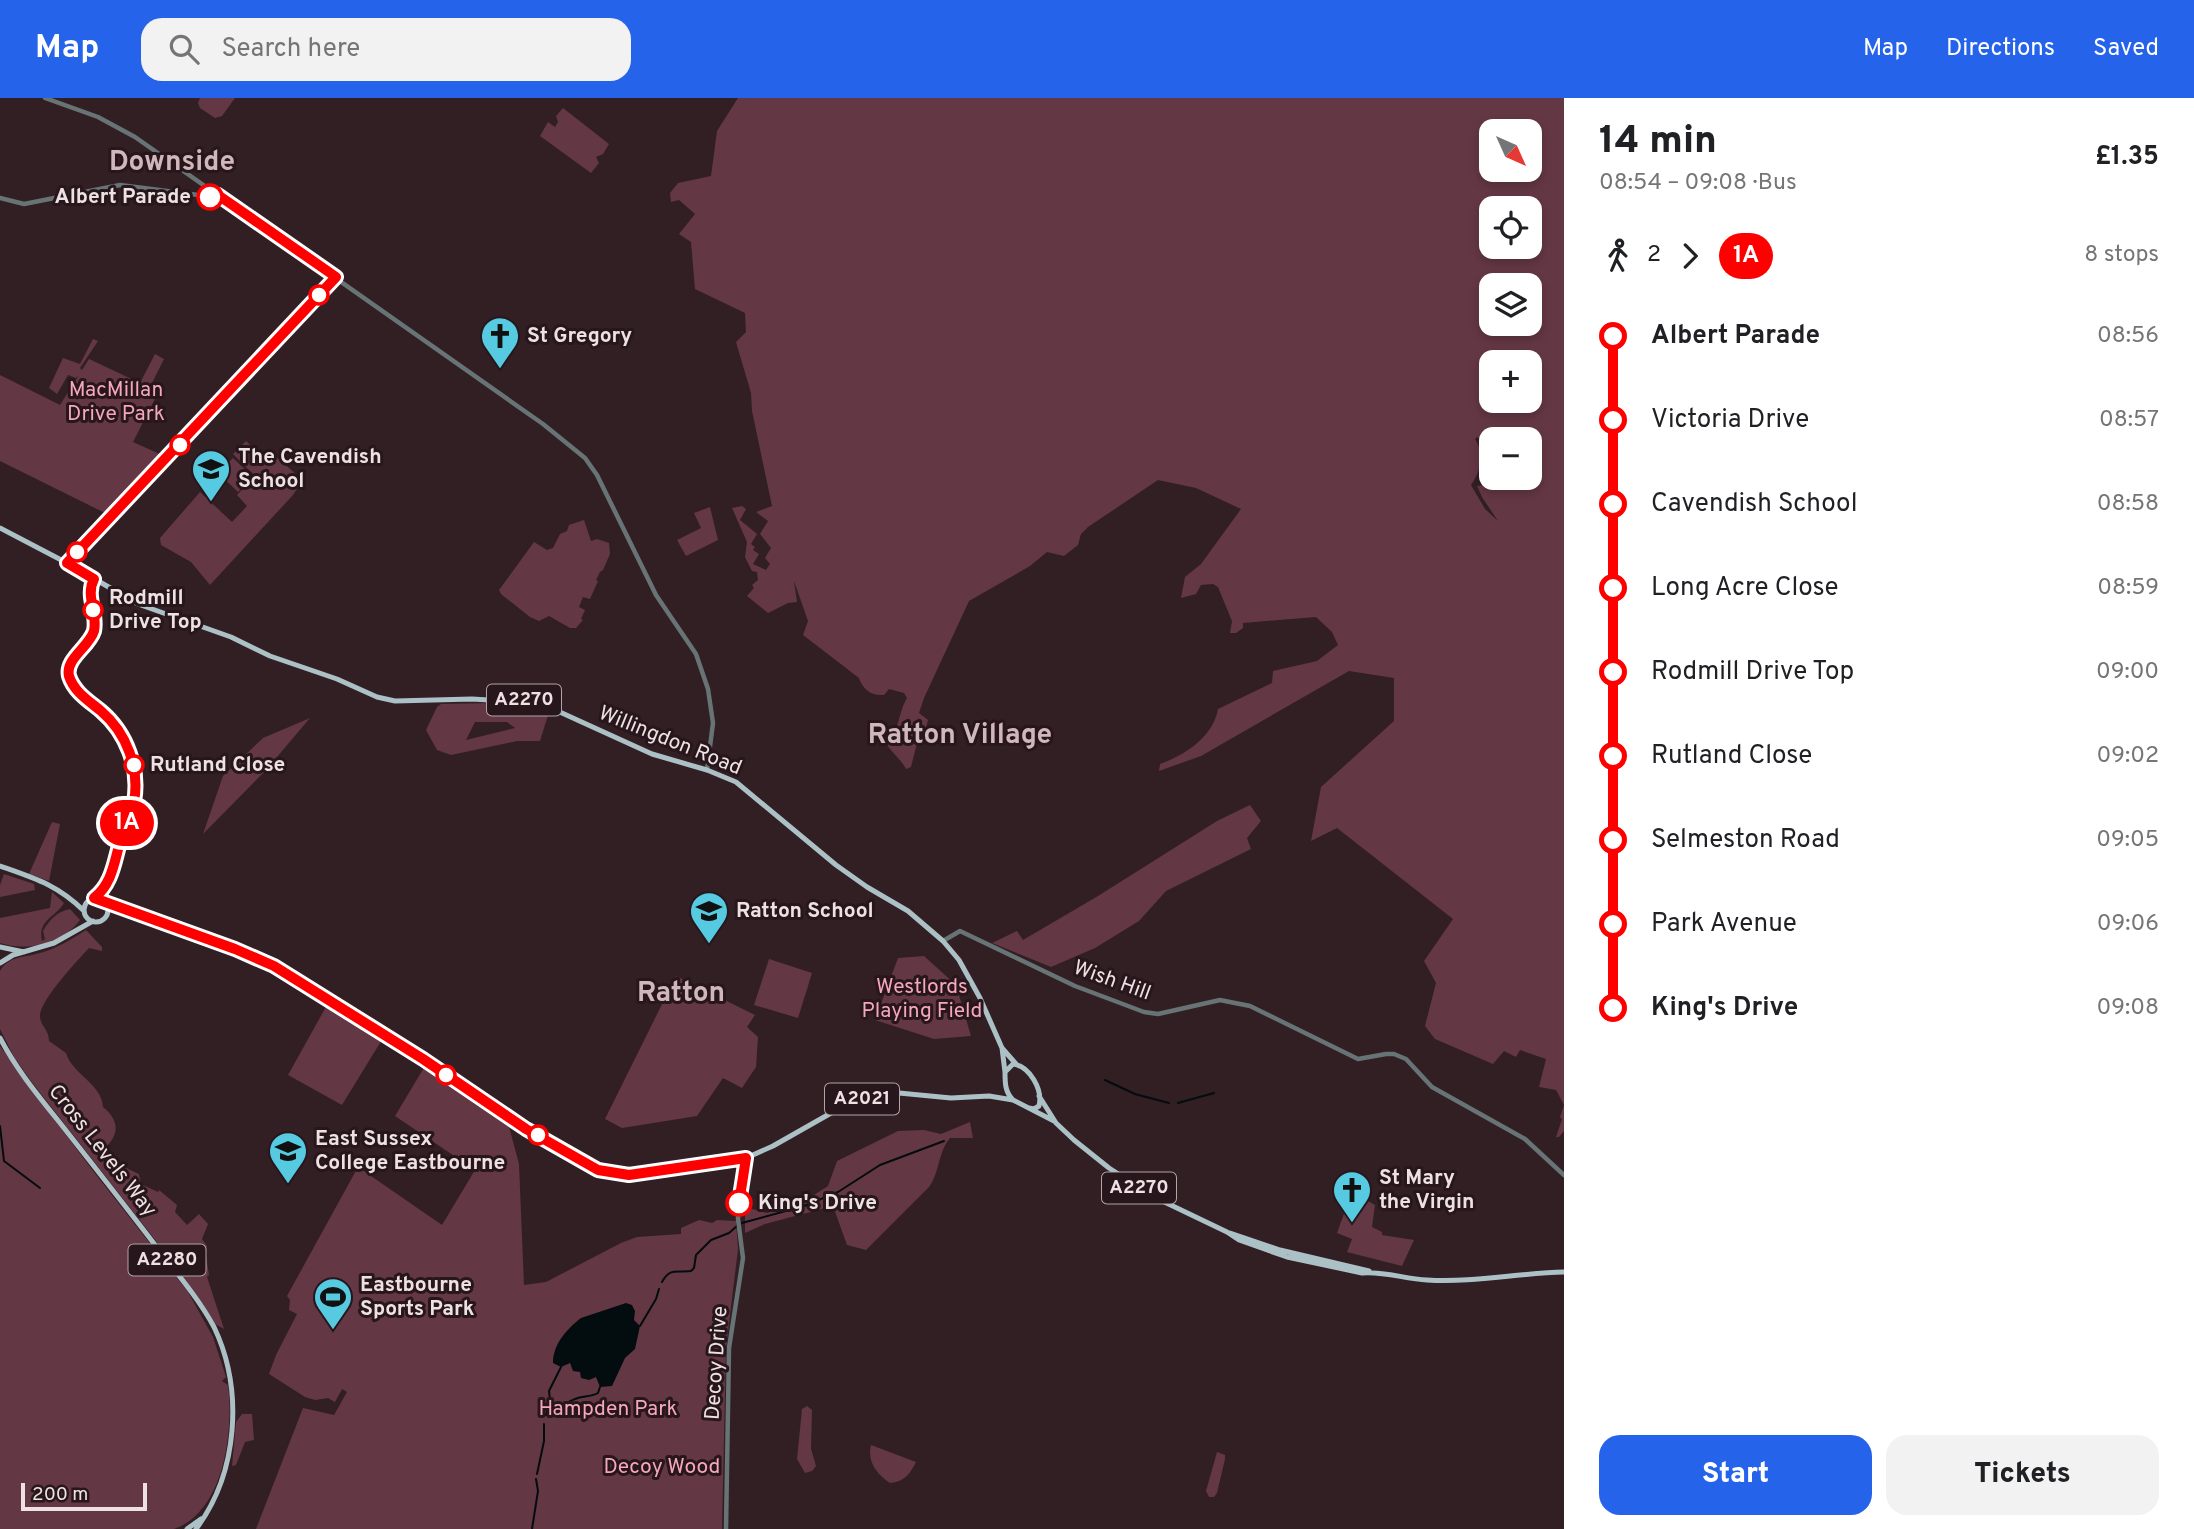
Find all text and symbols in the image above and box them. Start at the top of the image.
search box [141,18,631,81]
text: Map [35,28,99,70]
icon: search [165,30,203,68]
text: Search here [221,33,360,66]
text: Map [1863,34,1908,64]
text: Directions [1946,34,2055,64]
text: Saved [2093,34,2159,64]
text: 14 min [1599,118,1717,167]
north arrow [1479,119,1542,182]
map controls [1479,119,1542,490]
text: £1.35 [2095,141,2159,174]
district label: Downside [109,145,235,181]
text: 08:54 – 09:08 · Bus [1599,169,1797,198]
place label: Albert Parade [55,184,191,211]
marker: Albert Parade [197,184,223,210]
button: locate [1479,196,1542,259]
icon: walk [1599,237,1637,275]
icon: forward [1671,237,1709,275]
text: 2 [1647,241,1661,270]
text: 1A [1733,241,1759,271]
text: 8 stops [2084,241,2159,270]
button: layers [1479,273,1542,336]
unlabelled marker [309,285,329,305]
church icon: St Gregory [479,315,521,370]
text: Albert Parade [1651,320,1820,353]
text: 08:56 [2097,322,2159,351]
place label: St Gregory [527,323,632,350]
button: + [1479,350,1542,413]
park label: MacMillan Drive Park [67,377,165,428]
text: Victoria Drive [1651,404,1809,437]
text: 08:57 [2099,406,2159,435]
button: − [1479,427,1542,490]
unlabelled marker [170,435,190,455]
place label: The Cavendish School [238,444,382,495]
school or university icon: The Cavendish School [190,448,232,503]
text: Cavendish School [1651,488,1857,521]
text: 08:58 [2097,490,2159,519]
unlabelled marker [67,542,87,562]
text: Long Acre Close [1651,572,1838,605]
text: 08:59 [2097,574,2159,603]
place label: Rodmill Drive Top [109,585,202,636]
marker: Rodmill Drive Top [83,600,103,620]
text: Rodmill Drive Top [1651,656,1854,689]
text: 09:00 [2096,658,2159,687]
road number: A2270 [487,684,561,716]
street label: Willingdon Road [594,700,746,782]
district label: Ratton Village [868,718,1052,754]
text: Rutland Close [1651,740,1812,773]
text: 09:02 [2096,742,2159,771]
place label: Rutland Close [150,752,285,779]
marker: Rutland Close [124,755,144,775]
line badge: 1A [96,800,158,846]
text: 1A [114,808,140,838]
text: Selmeston Road [1651,824,1840,857]
text: 09:05 [2096,826,2159,855]
school or university icon: Ratton School [688,890,730,945]
place label: Ratton School [736,898,874,925]
text: Park Avenue [1651,908,1797,941]
text: 09:06 [2097,910,2159,939]
street label: Wish Hill [1070,955,1154,1007]
park label: Westlords Playing Field [862,974,982,1025]
district label: Ratton [637,976,725,1012]
text: King's Drive [1651,992,1798,1025]
text: 09:08 [2097,994,2159,1023]
unlabelled marker [436,1065,456,1085]
street label: Cross Levels Way [42,1079,162,1223]
road number: A2021 [825,1084,899,1114]
unlabelled marker [528,1125,548,1145]
place label: East Sussex College Eastbourne [315,1126,505,1177]
school or university icon: East Sussex College Eastbourne [267,1130,309,1185]
place label: St Mary the Virgin [1379,1165,1474,1216]
church icon: St Mary the Virgin [1331,1169,1373,1224]
road number: A2270 [1102,1172,1176,1204]
marker: King's Drive [726,1190,752,1216]
place label: King's Drive [758,1190,877,1217]
road number: A2280 [128,1244,206,1276]
place label: Eastbourne Sports Park [360,1272,475,1323]
sports icon: Eastbourne Sports Park [312,1276,354,1331]
street label: Decoy Drive [700,1305,734,1421]
park label: Hampden Park [538,1396,678,1423]
button: Start [1599,1435,1872,1515]
button: Tickets [1886,1435,2159,1515]
park label: Decoy Wood [604,1454,720,1481]
scale bar [21,1480,147,1512]
text: 200 m [32,1483,88,1507]

